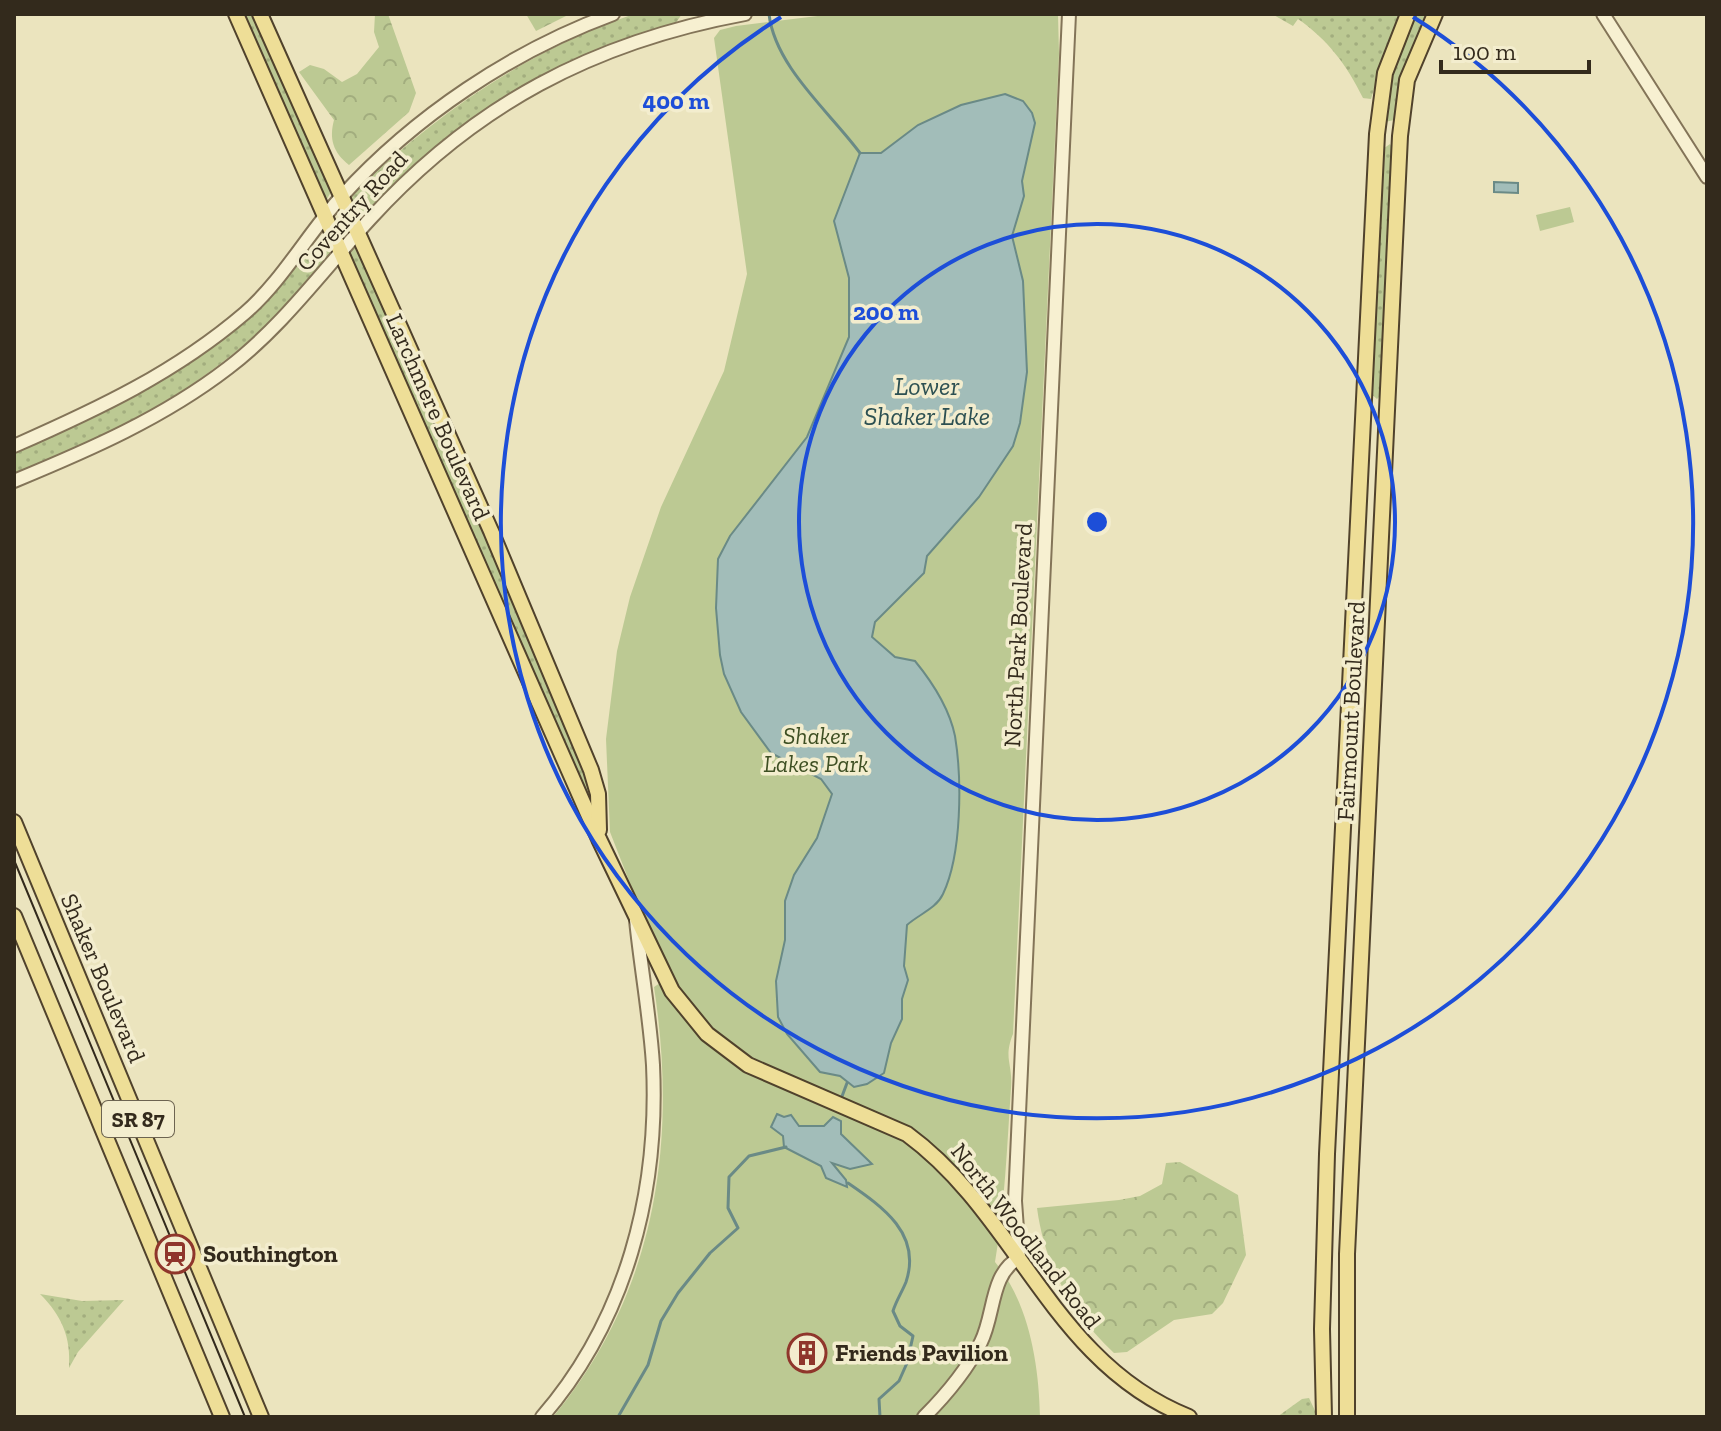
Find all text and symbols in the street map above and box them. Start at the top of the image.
scale bar [1441,24,1589,74]
text: 100 m [1453,37,1516,66]
text: 400 m [643,86,709,115]
street label: Coventry Road [290,144,413,277]
text: 200 m [853,297,919,326]
street label: Larchmere Boulevard [380,309,497,524]
water label: Lower Shaker Lake [864,370,990,432]
centre of rings [1083,508,1111,536]
street label: North Park Boulevard [997,522,1038,748]
street label: Fairmount Boulevard [1330,600,1371,822]
park label: Shaker Lakes Park [763,721,869,778]
street label: Shaker Boulevard [55,889,152,1067]
road number: SR 87 [102,1101,174,1137]
street label: North Woodland Road [945,1137,1108,1334]
station icon: Southington [154,1233,196,1275]
place label: Southington [203,1239,338,1268]
building icon: Friends Pavilion [786,1332,828,1374]
place label: Friends Pavilion [835,1338,1008,1367]

